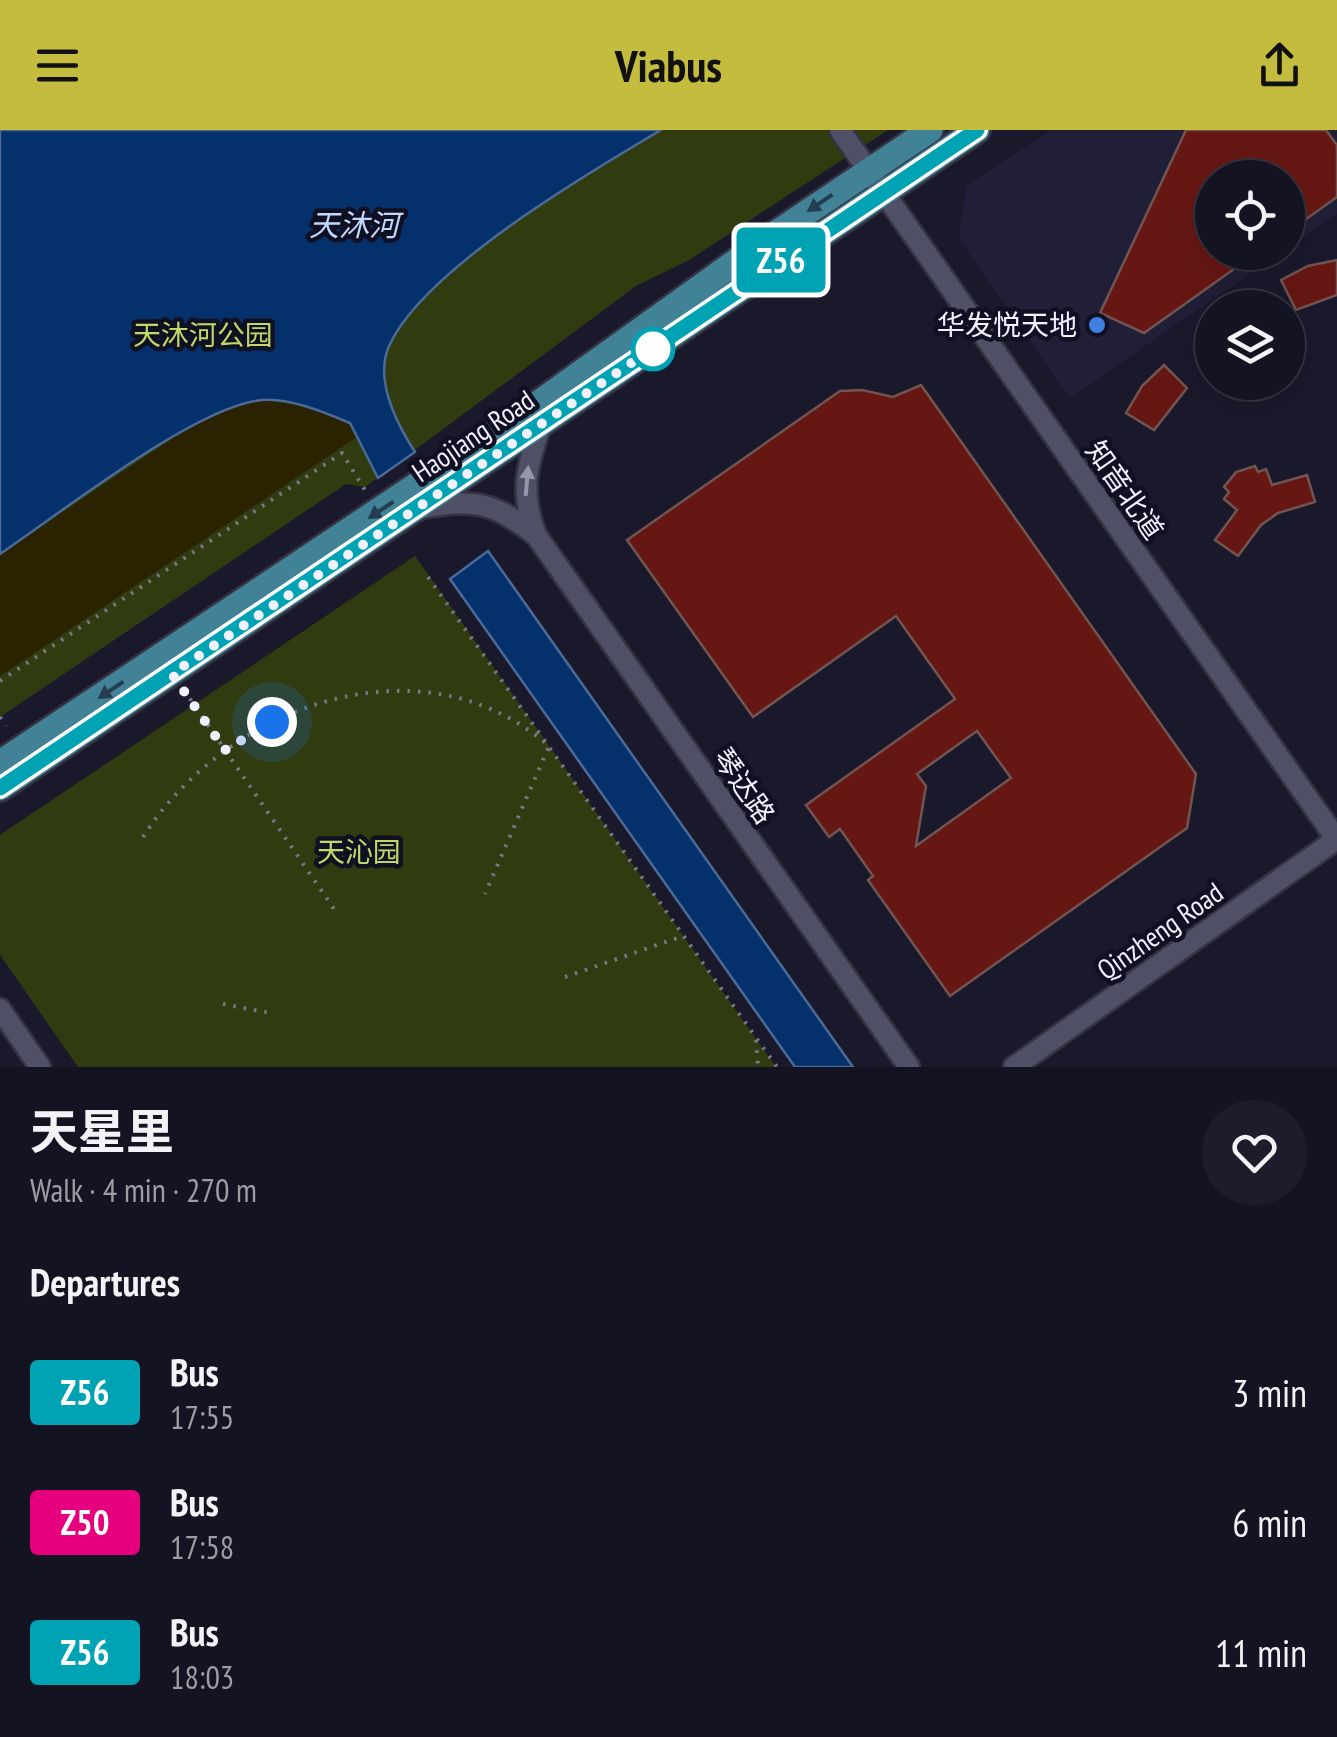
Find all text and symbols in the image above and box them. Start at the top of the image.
text: Viabus [615,36,722,94]
icon: menu [30,38,85,93]
icon: share [1252,38,1307,93]
map controls [1195,160,1305,400]
button: locate [1195,160,1305,270]
one-way arrow [806,194,833,212]
water label: 天沐河 [309,205,404,244]
line badge: Z56 [724,228,838,292]
text: Z56 [756,237,806,283]
button: layers [1195,290,1305,400]
place label: 华发悦天地 [937,306,1077,343]
marker: 华发悦天地 [1086,314,1108,336]
park label: 天沐河公园 [133,316,273,353]
unlabelled marker [632,328,674,370]
street label: Haojiang Road [404,381,541,490]
street label: 知音北道 [1078,433,1173,546]
one-way arrow [519,465,535,497]
one-way arrow [368,500,395,518]
one-way arrow [97,680,124,698]
your location [247,697,297,747]
street label: 琴达路 [705,741,784,831]
park label: 天沁园 [317,833,401,870]
street label: Qinzheng Road [1089,874,1230,988]
text: 天星里 [30,1100,174,1162]
button: heart [1202,1100,1307,1205]
text: Walk · 4 min · 270 m [30,1169,257,1211]
text: Departures [30,1257,180,1306]
text: Bus [170,1347,219,1396]
text: 3 min [1232,1368,1307,1417]
text: Z56 [60,1369,110,1415]
text: 17:55 [170,1396,234,1438]
text: Bus [170,1477,219,1526]
text: 6 min [1232,1498,1307,1547]
text: Z50 [60,1499,110,1545]
text: 17:58 [170,1526,234,1568]
text: Bus [170,1607,219,1656]
text: 11 min [1215,1628,1307,1677]
text: Z56 [60,1629,110,1675]
text: 18:03 [170,1656,234,1698]

